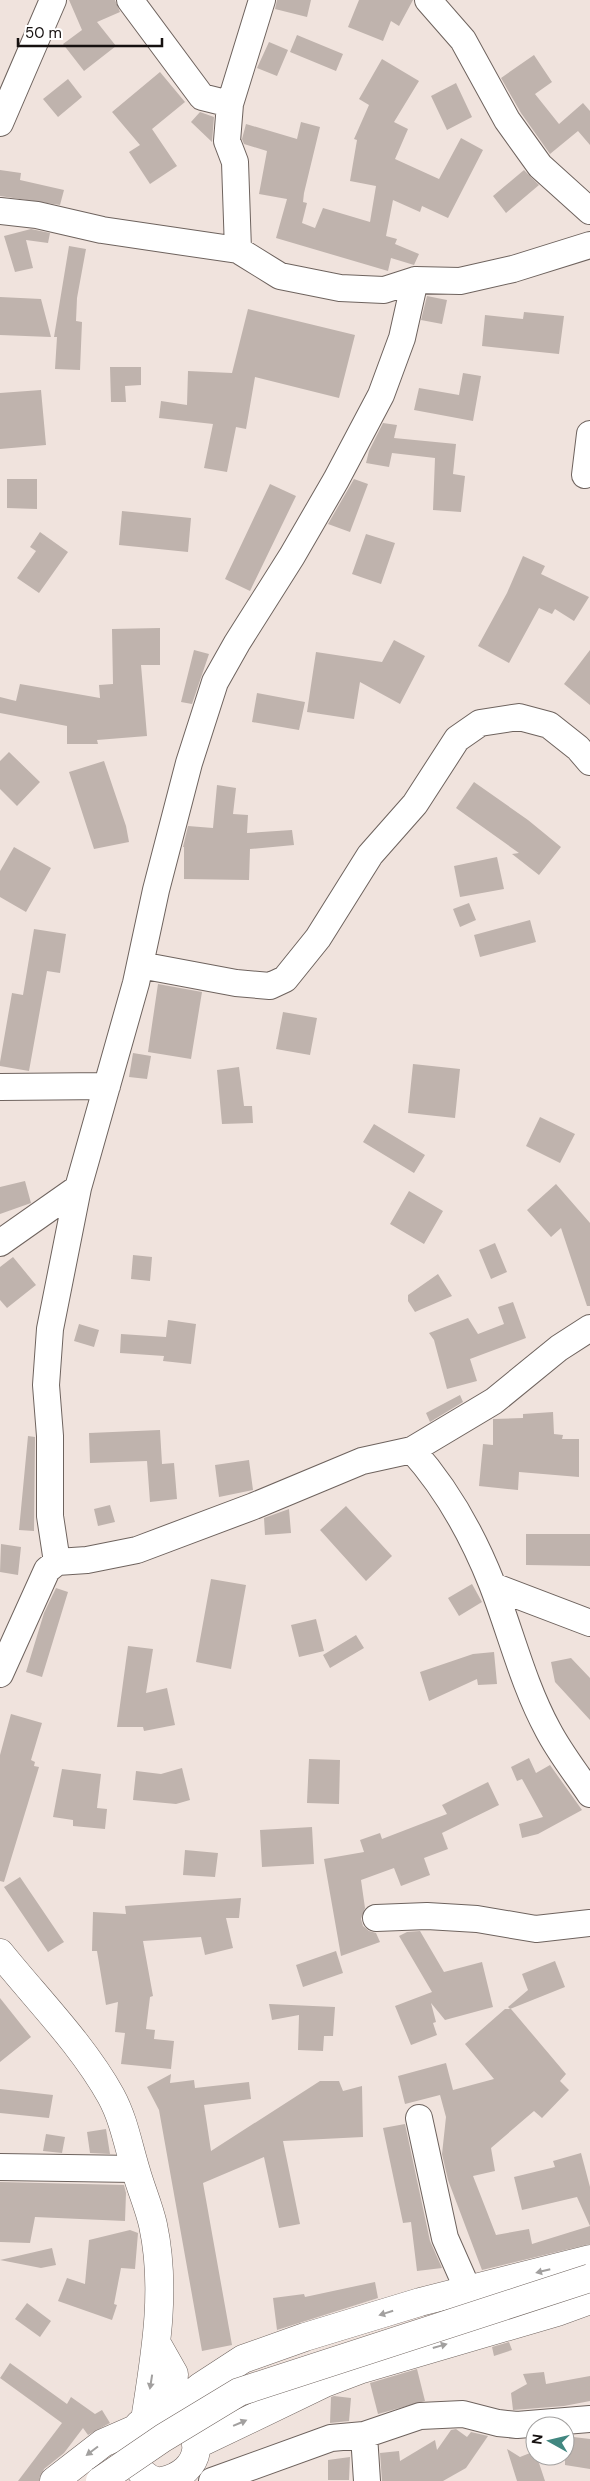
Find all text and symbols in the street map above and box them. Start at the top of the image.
scale bar [18,15,161,47]
text: 50 m [25,23,62,43]
one-way arrow [535,2267,550,2275]
one-way arrow [378,2309,393,2317]
one-way arrow [433,2342,448,2350]
one-way arrow [147,2375,155,2391]
north arrow [525,2416,575,2466]
one-way arrow [233,2419,247,2427]
text: N [528,2433,547,2446]
one-way arrow [85,2446,99,2456]

